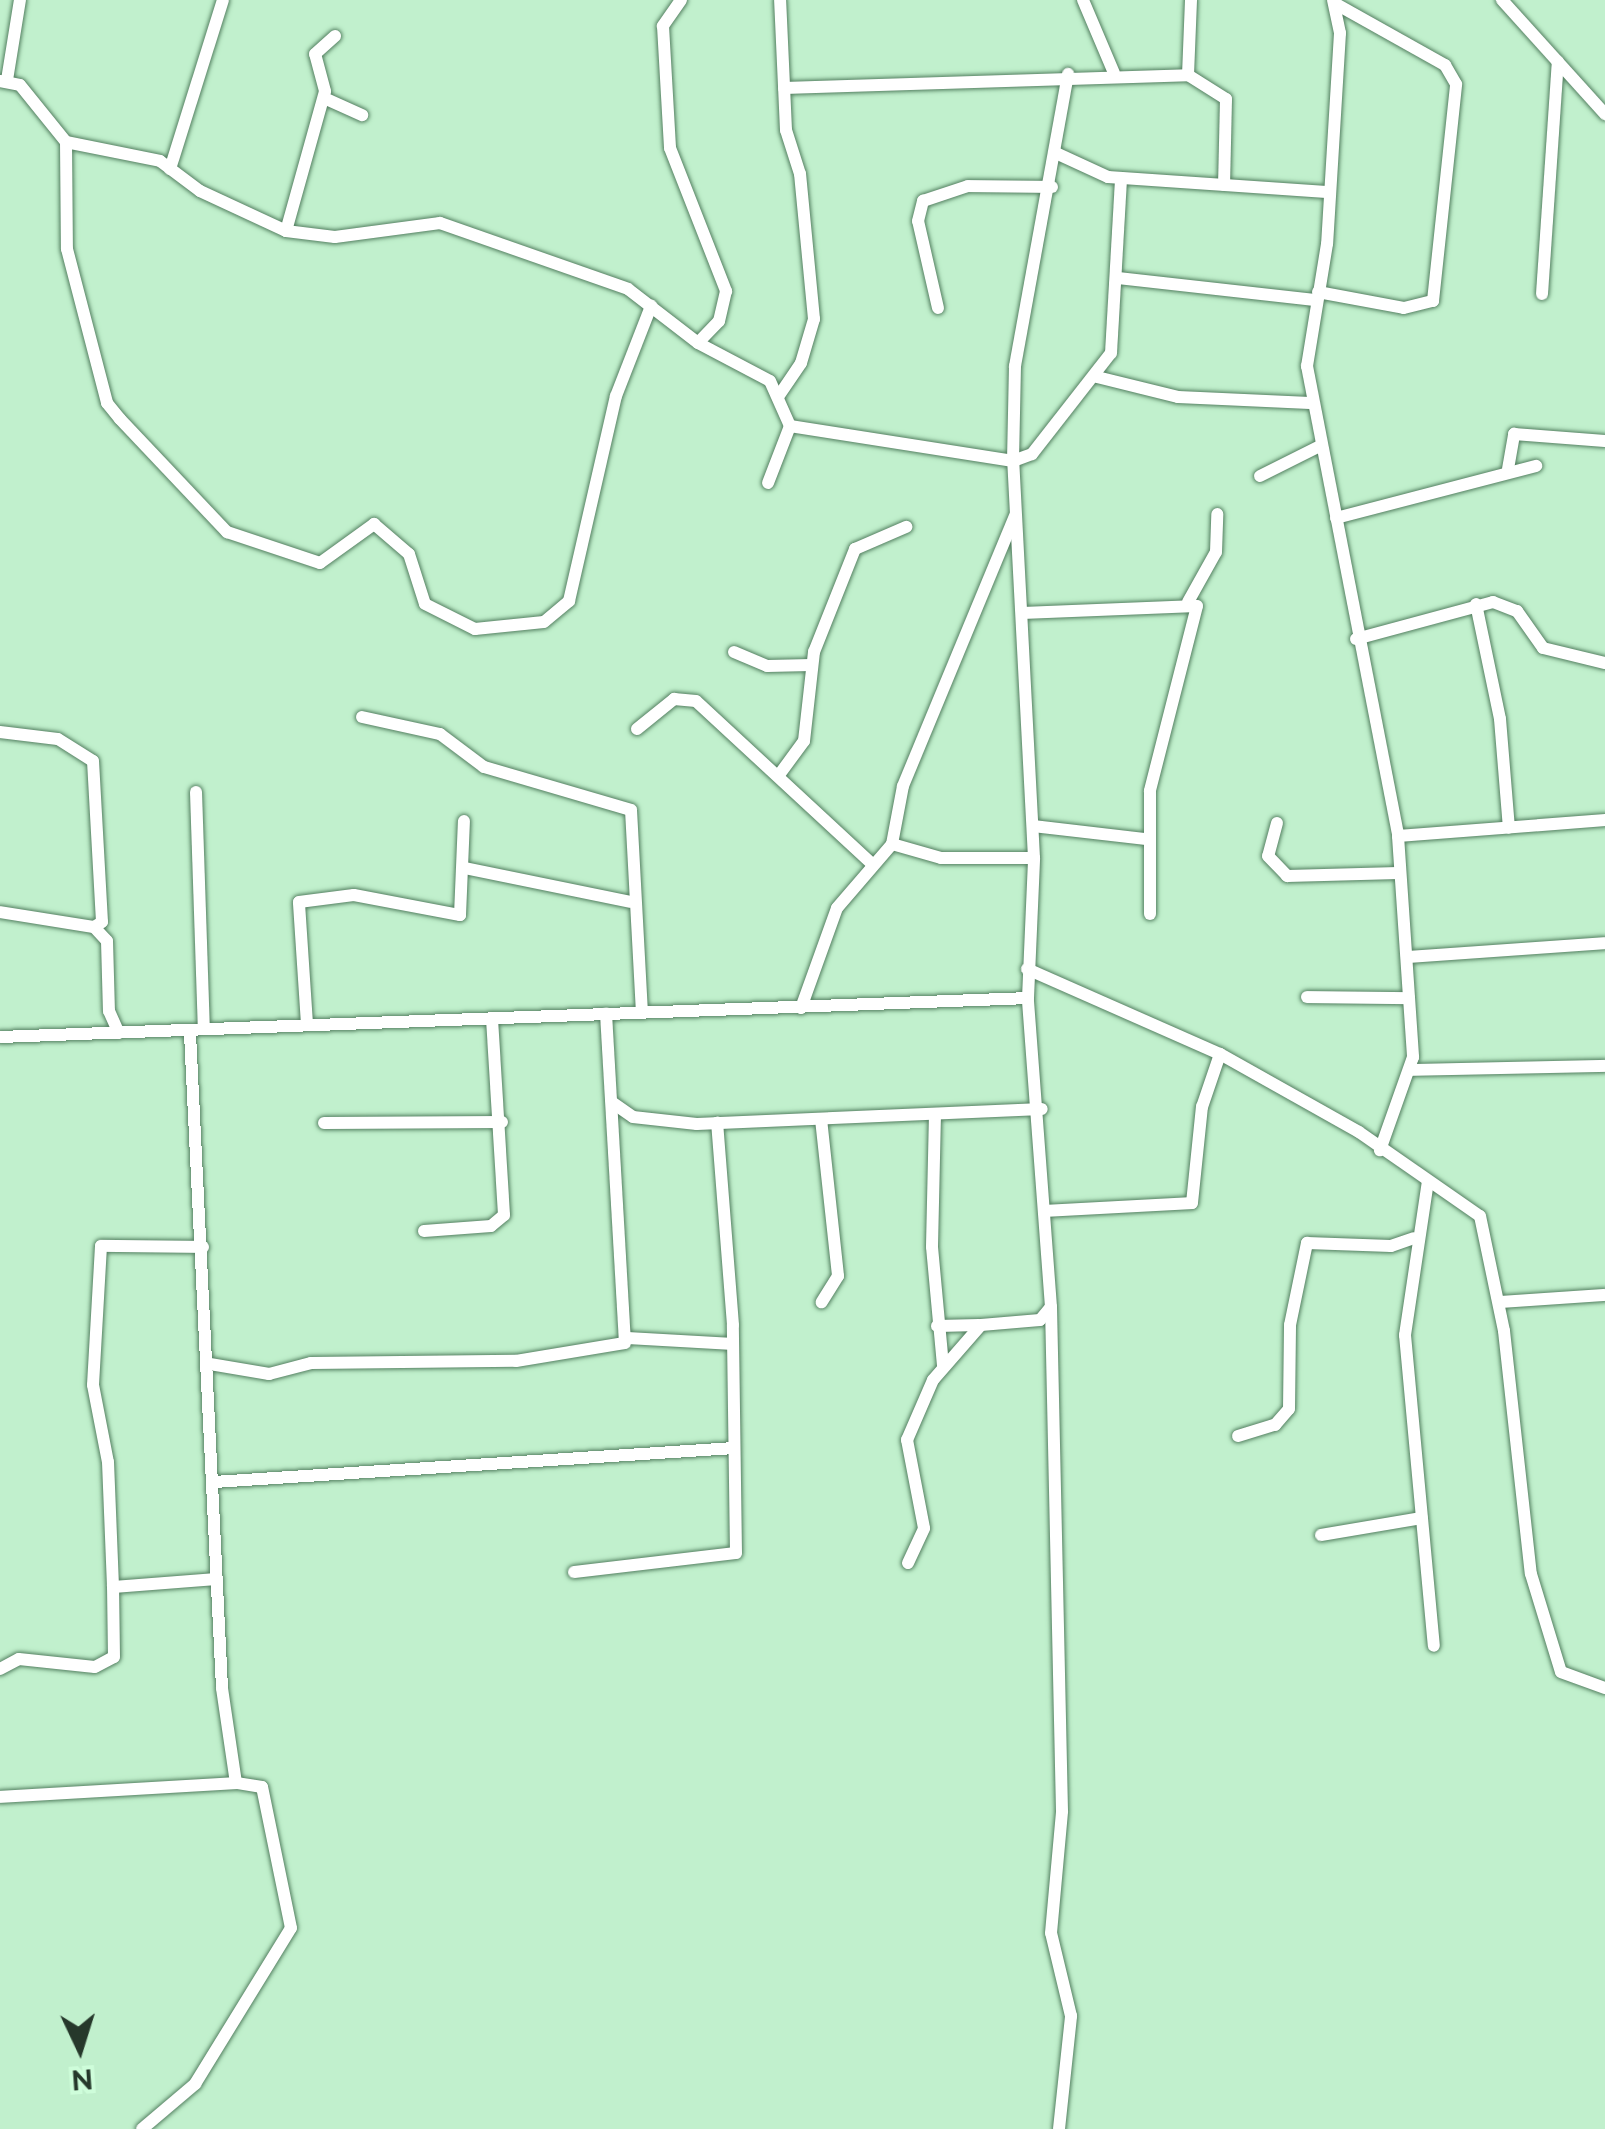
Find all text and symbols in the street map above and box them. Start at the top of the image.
north arrow [30,1999,130,2099]
text: N [70,2062,94,2097]

